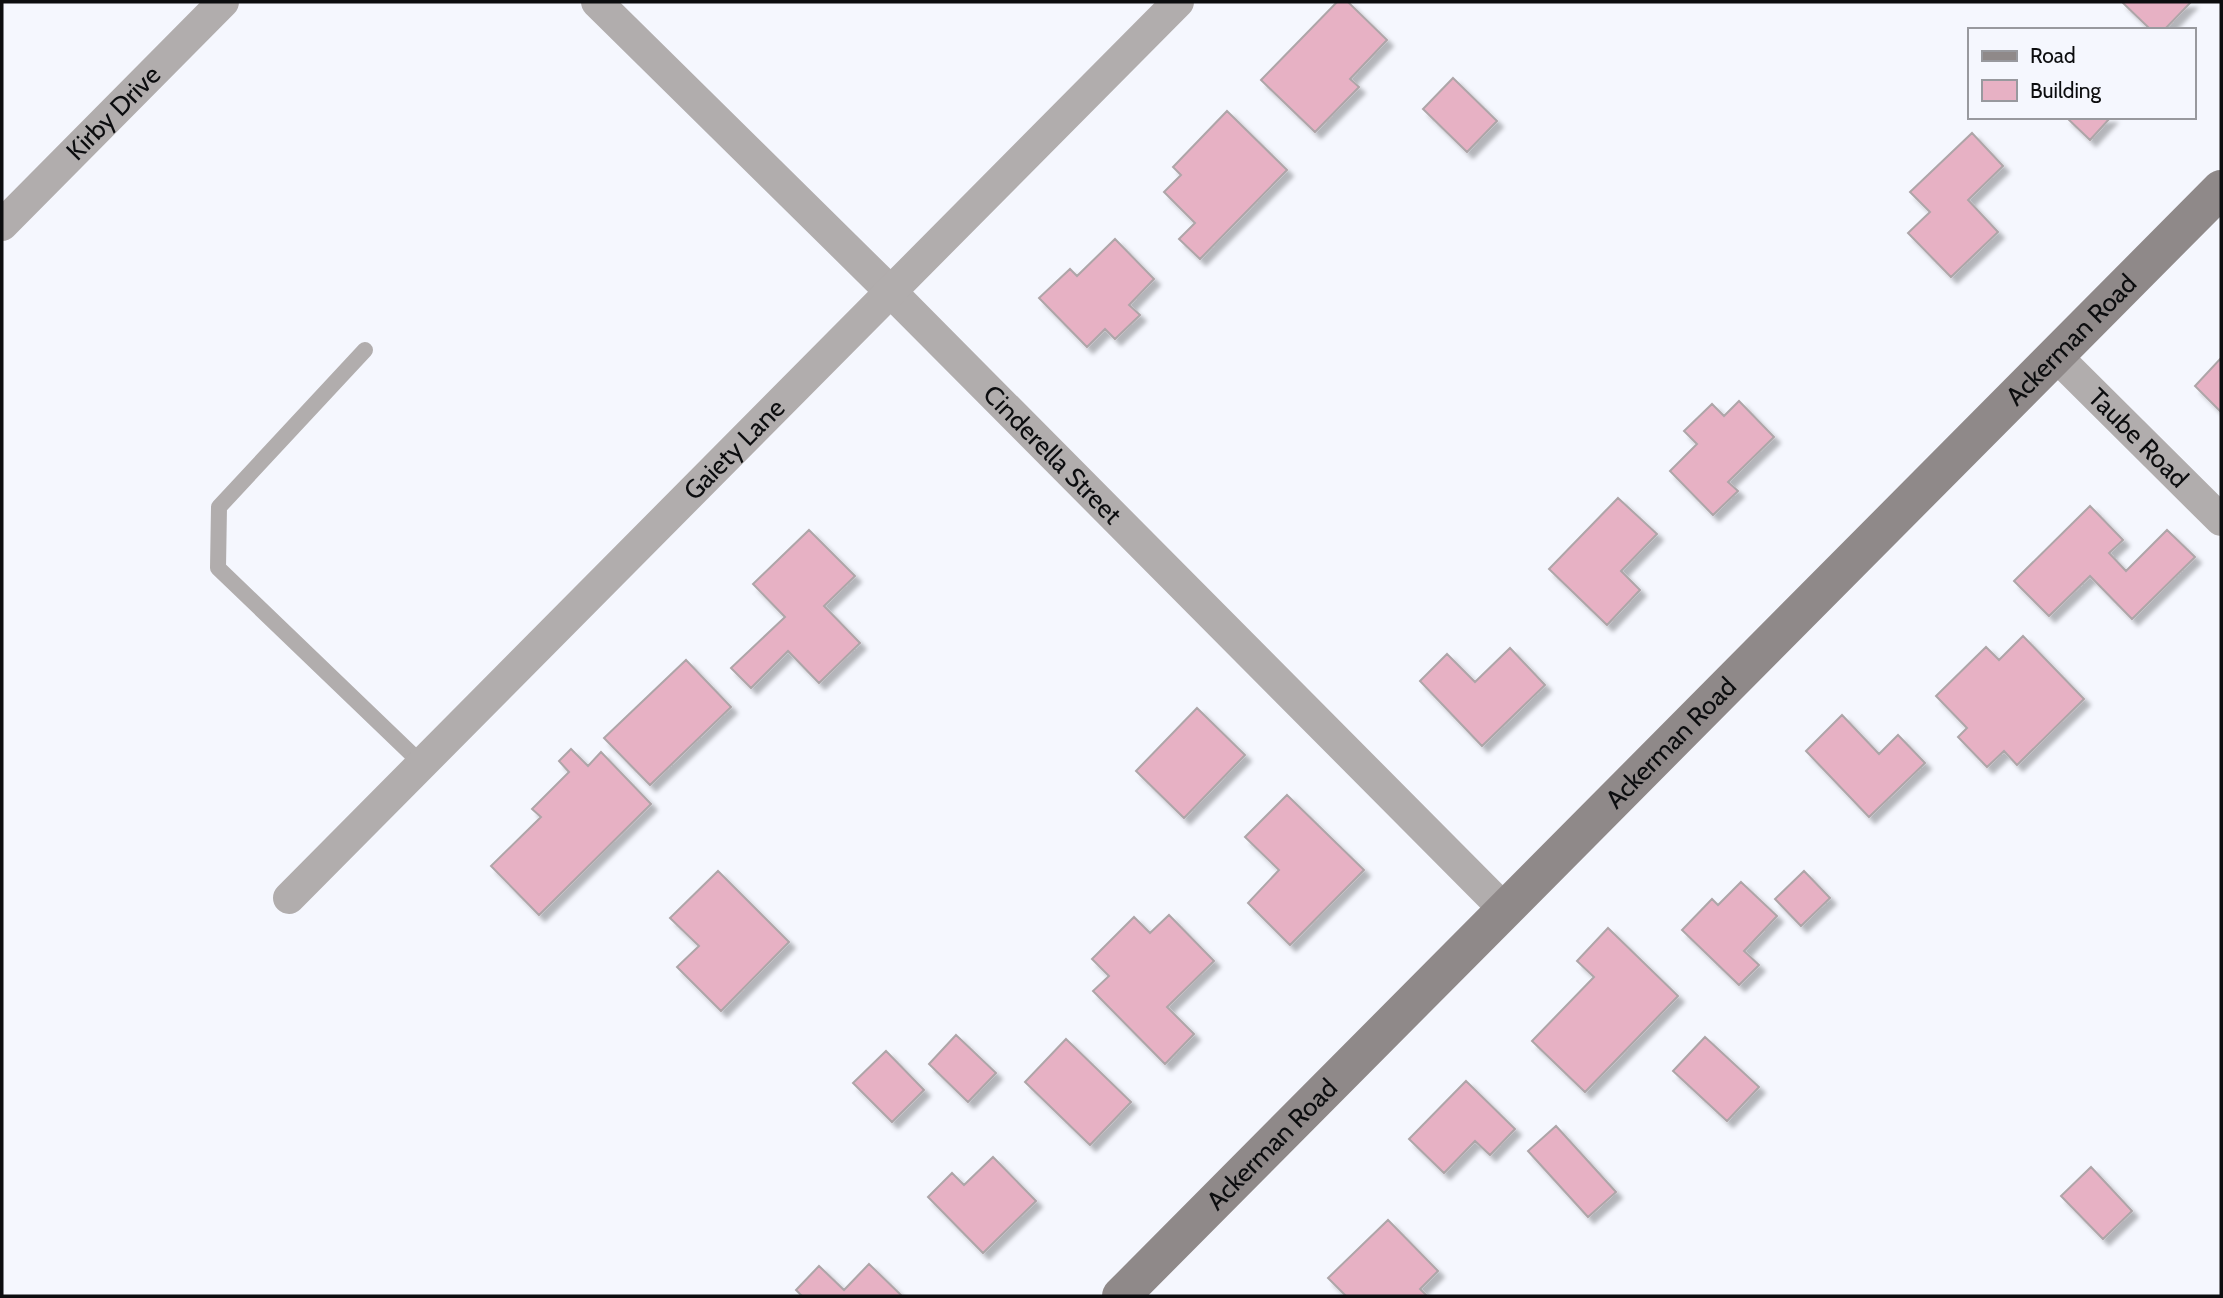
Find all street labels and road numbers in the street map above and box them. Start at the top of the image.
street label: Kirby Drive [59,59,167,167]
street label: Ackerman Road [1999,267,2143,412]
street label: Cinderella Street [976,378,1129,531]
street label: Taube Road [2081,381,2195,494]
street label: Gaiety Lane [677,392,791,507]
street label: Ackerman Road [1599,670,1743,815]
street label: Ackerman Road [1200,1072,1344,1217]

